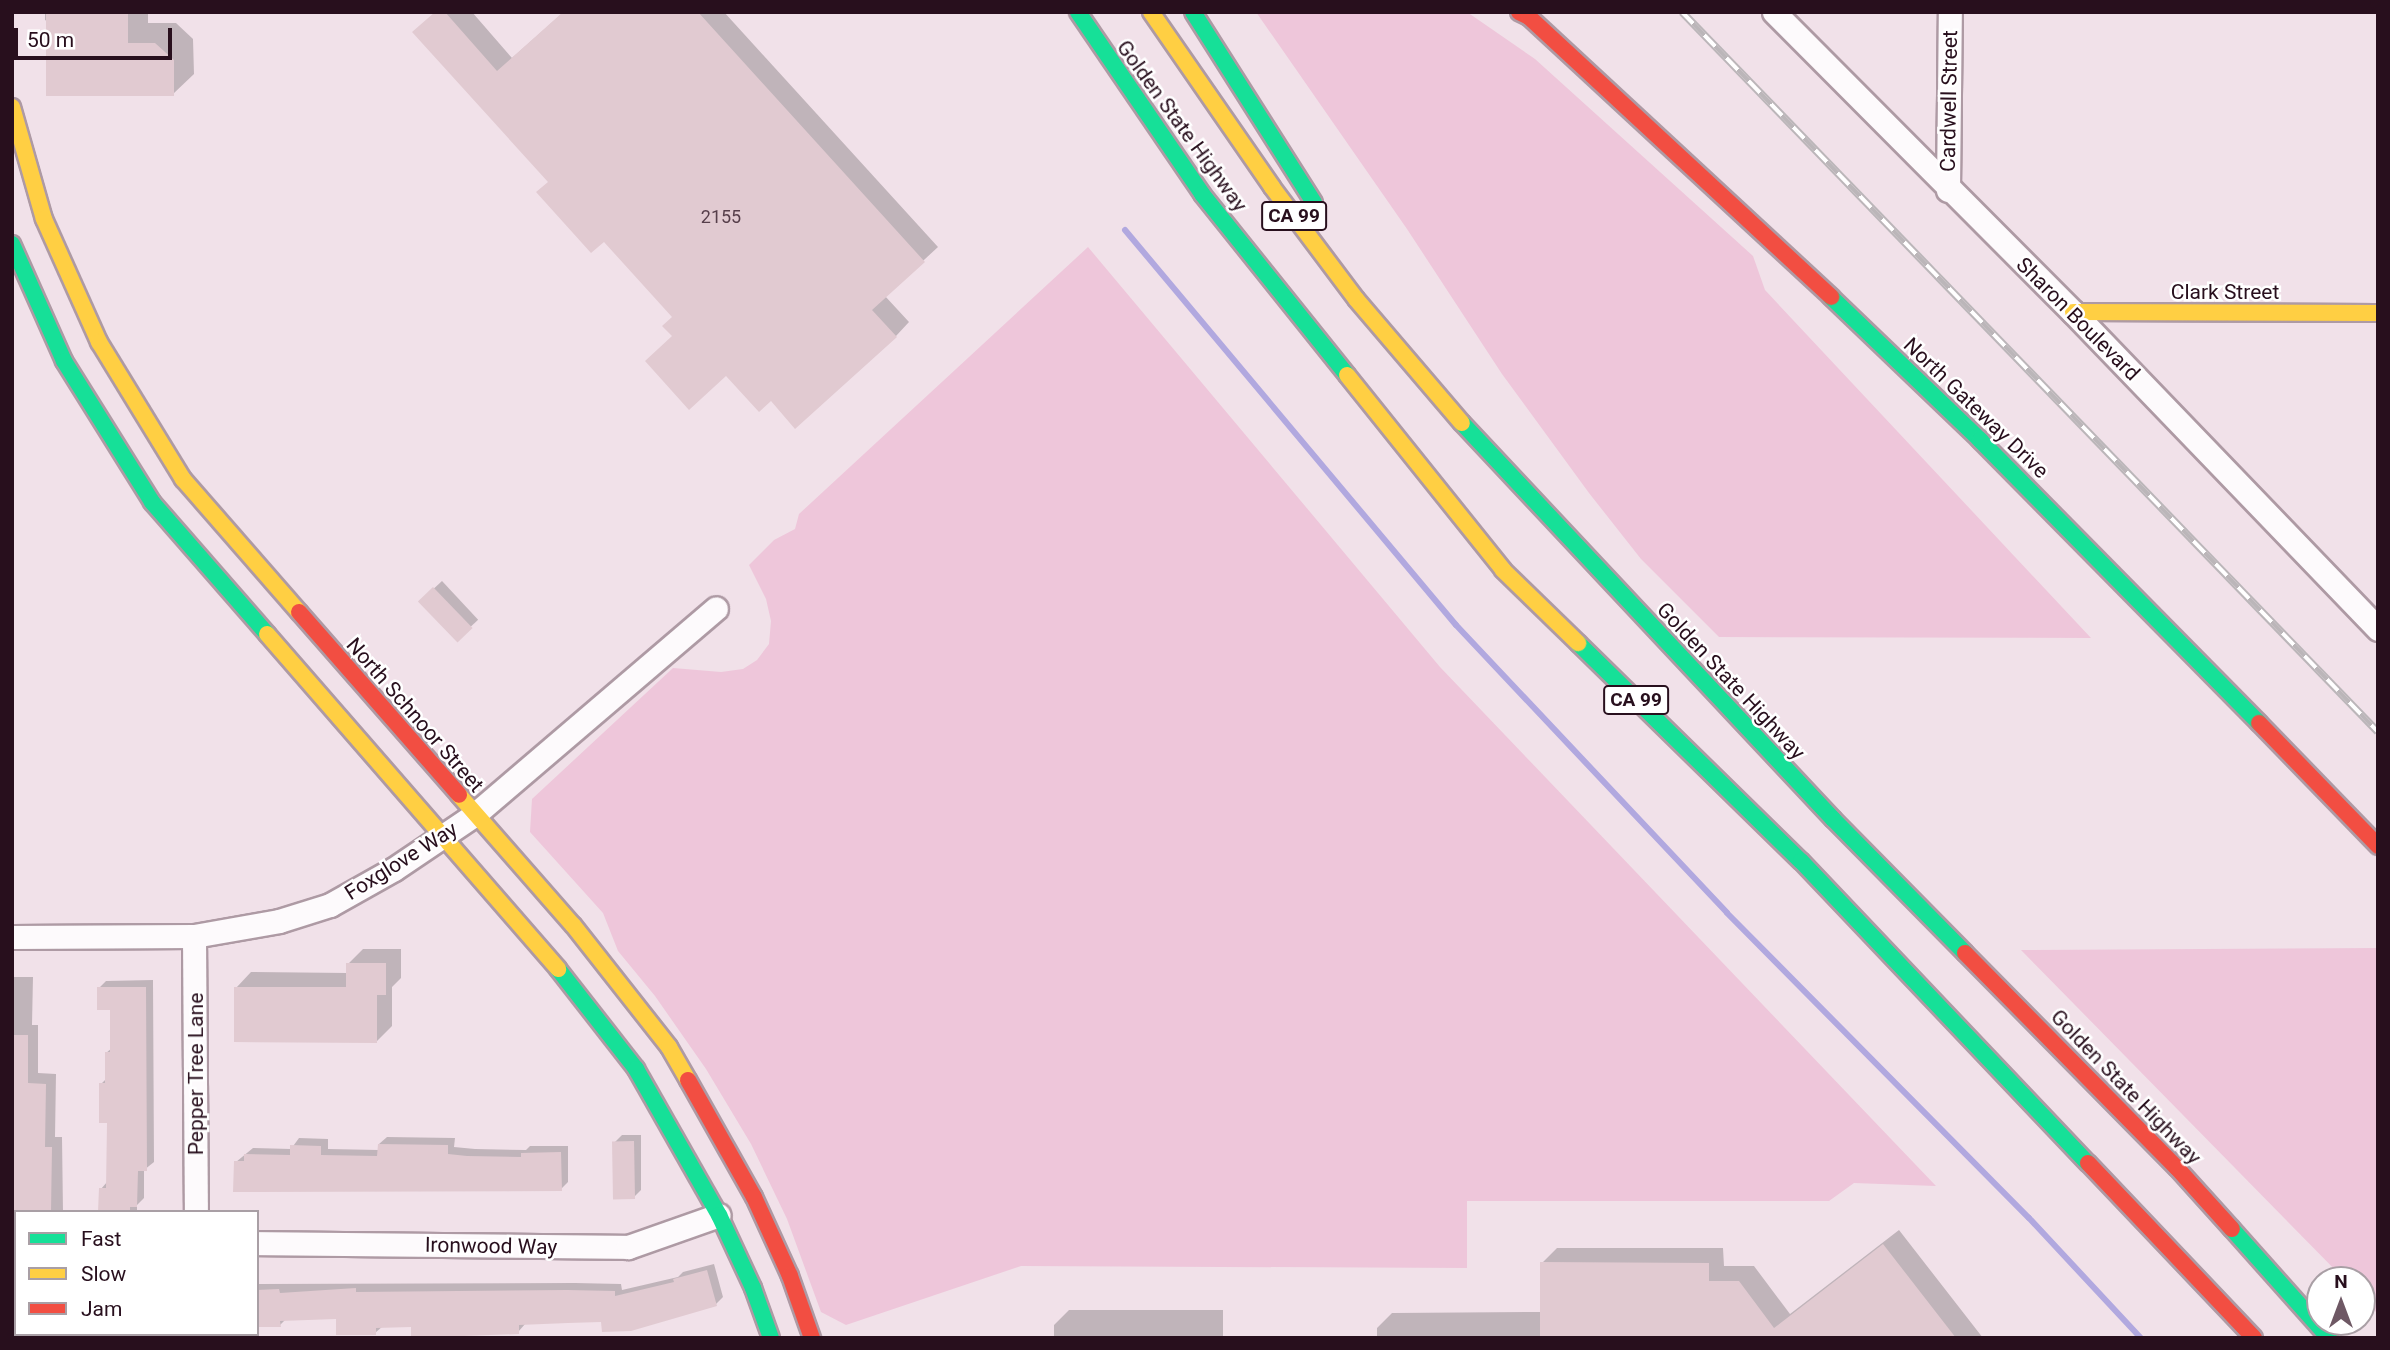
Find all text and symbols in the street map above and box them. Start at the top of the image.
scale bar [18,14,175,58]
text: 50 m [27,28,74,52]
street label: Cardwell Street [1935,30,1963,172]
street label: Golden State Highway [1111,35,1253,217]
road number: CA 99 [1261,200,1327,232]
house number: 2155 [701,206,741,228]
street label: Sharon Boulevard [2011,252,2145,386]
street label: Clark Street [2171,279,2279,305]
street label: North Gateway Drive [1898,332,2054,484]
street label: Golden State Highway [1652,597,1810,765]
street label: North Schnoor Street [341,633,489,797]
road number: CA 99 [1603,684,1669,716]
street label: Foxglove Way [340,816,462,906]
street label: Pepper Tree Lane [183,993,209,1155]
street label: Golden State Highway [2046,1004,2206,1170]
legend [14,1210,259,1336]
text: Fast [81,1227,121,1251]
street label: Ironwood Way [425,1232,557,1260]
text: Slow [81,1262,126,1286]
north arrow [2306,1266,2376,1336]
text: N [2334,1270,2348,1293]
text: Jam [81,1297,122,1321]

